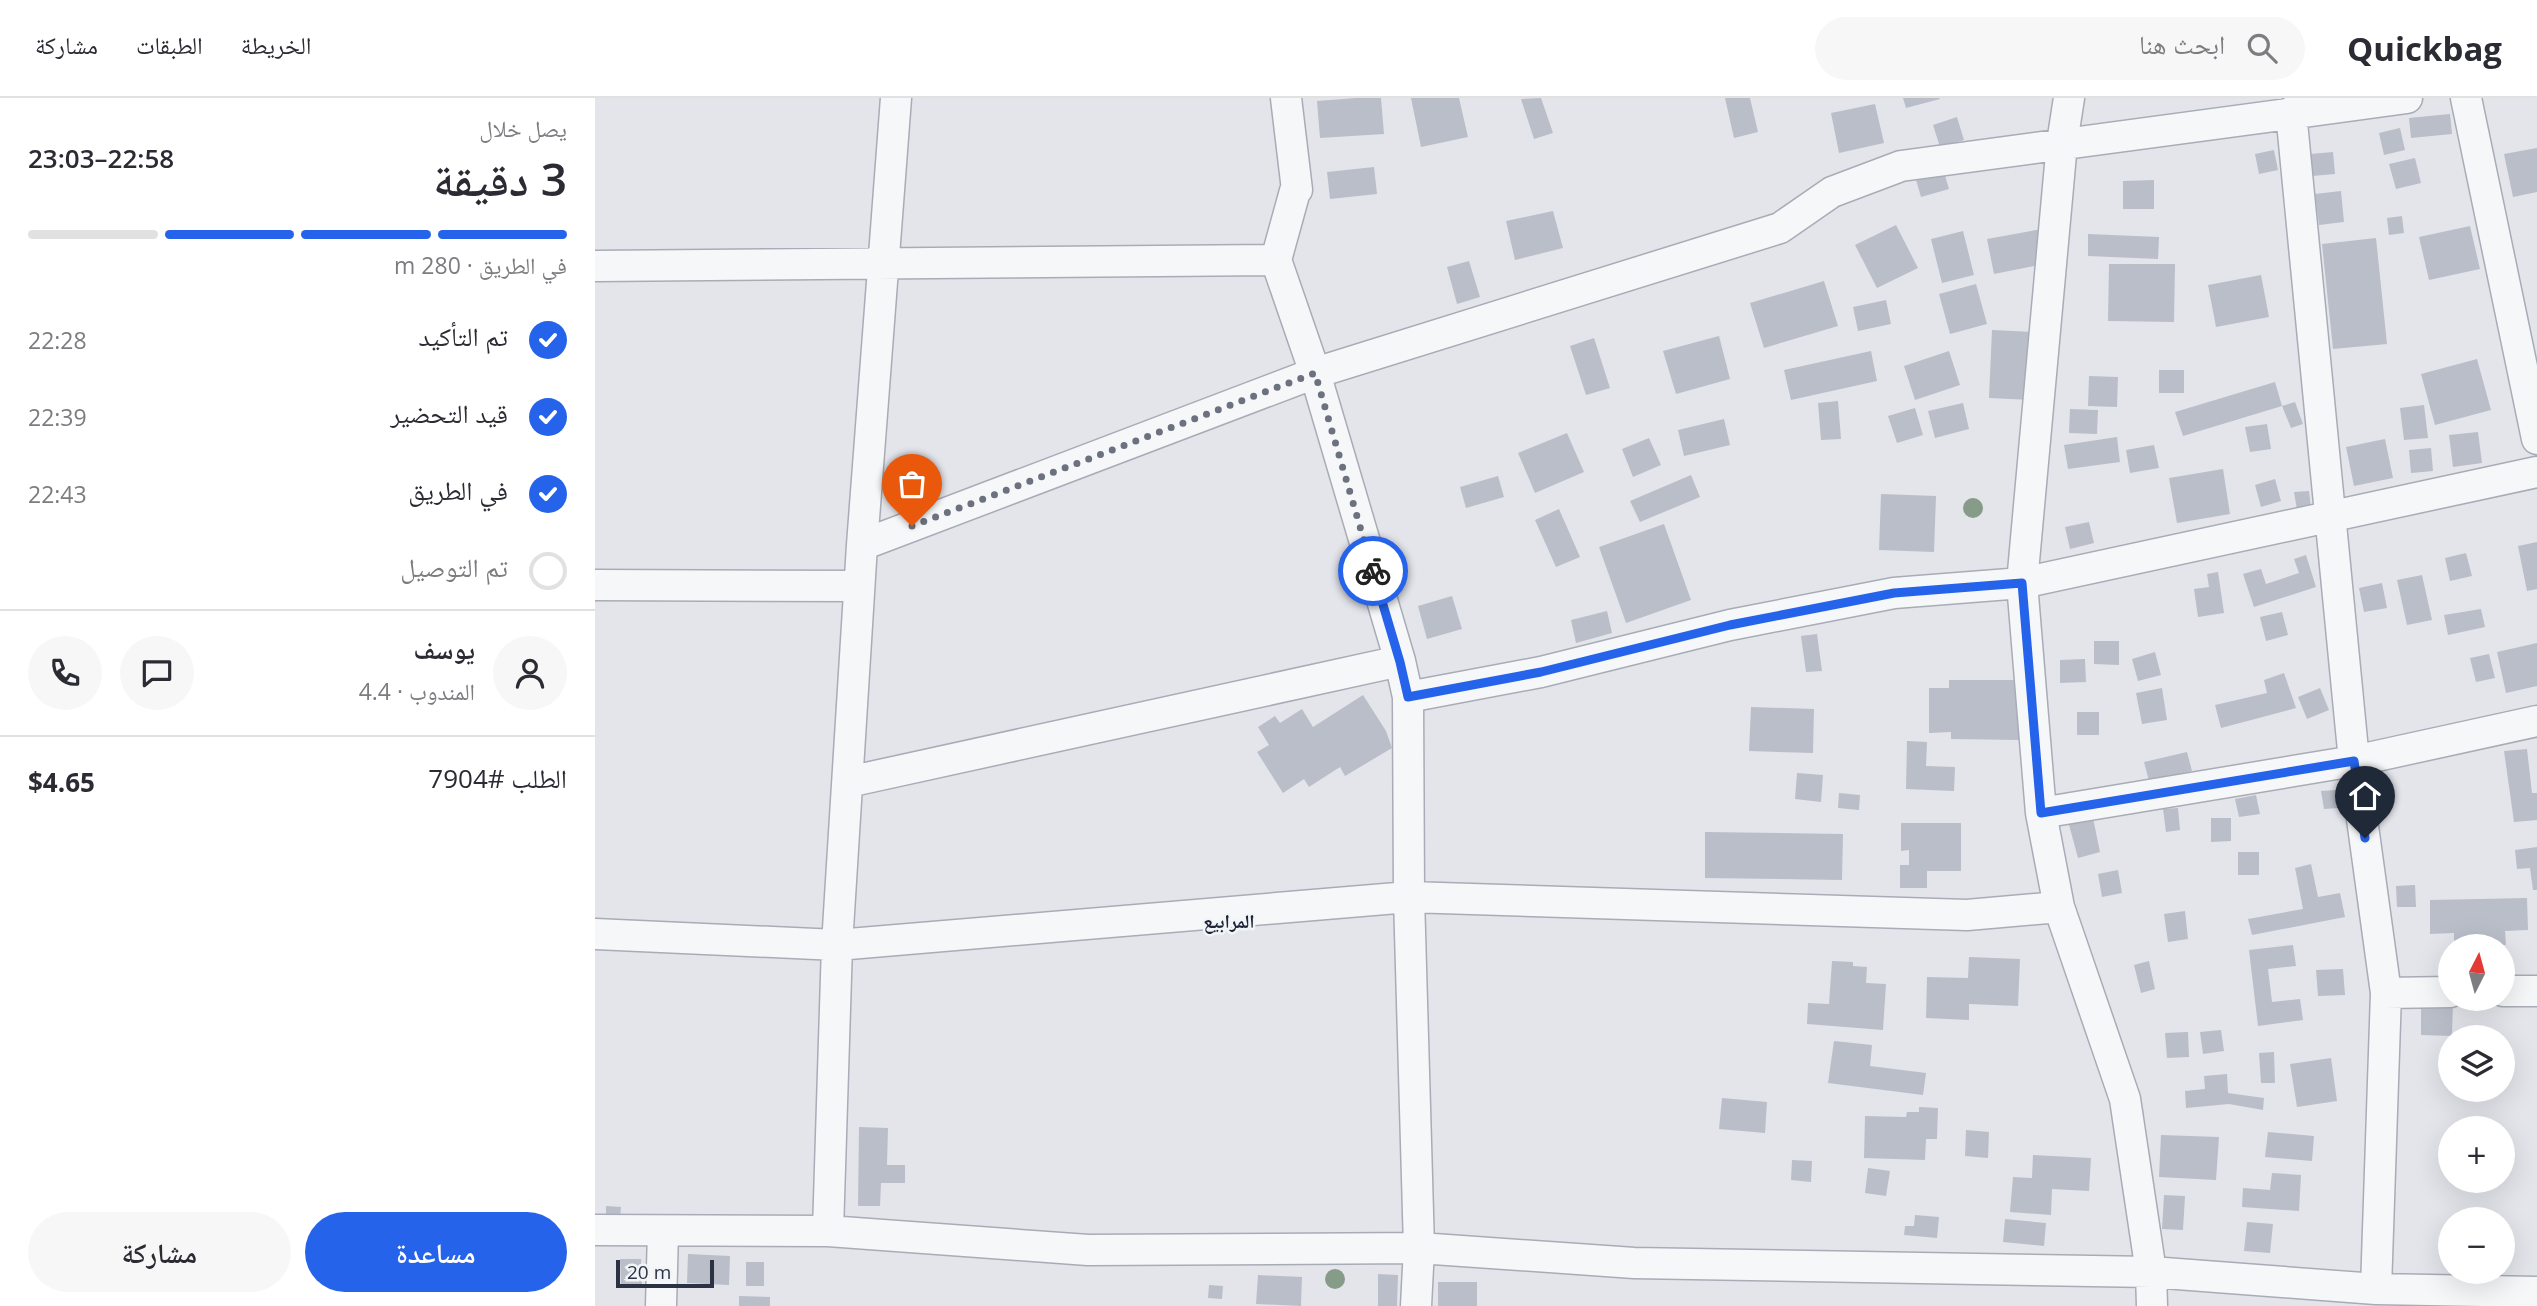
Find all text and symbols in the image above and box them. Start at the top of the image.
search box [1815,17,2305,80]
text: ابحث هنا [2139,26,2225,62]
text: Quickbag [2347,26,2502,71]
text: مشاركة [35,28,98,61]
text: الطبقات [136,28,203,61]
text: الخريطة [241,28,311,61]
icon: search [2243,29,2281,67]
text: يصل خلال [479,112,567,144]
text: 22:58–23:03 [28,140,174,176]
text: 3 دقيقة [433,147,567,209]
text: في الطريق · 280 m [394,249,567,281]
text: تم التأكيد [418,318,508,354]
icon: check [529,321,567,359]
text: 22:28 [28,324,87,356]
text: قيد التحضير [390,395,508,431]
icon: check [529,398,567,436]
text: 22:39 [28,401,87,433]
pin [882,454,942,526]
icon: bag [893,465,931,503]
text: في الطريق [408,472,508,508]
icon: check [529,475,567,513]
text: 22:43 [28,478,87,510]
courier [1338,536,1408,606]
text: تم التوصيل [400,549,508,585]
icon: bike [1354,552,1392,590]
text: يوسف [414,631,475,667]
button: phone [28,636,102,710]
button: chat [120,636,194,710]
button: person [493,636,567,710]
text: المندوب · 4.4 [359,675,475,707]
text: الطلب #7904 [428,760,567,796]
text: $4.65 [28,764,95,800]
pin [2335,766,2395,838]
icon: home [2346,777,2384,815]
district label: المرابيع [1203,908,1255,934]
north arrow [2438,934,2515,1012]
map controls [2438,934,2515,1284]
button: layers [2438,1025,2515,1102]
button: + [2438,1116,2515,1193]
button: − [2438,1207,2515,1284]
button: مشاركة [28,1212,291,1292]
button: مساعدة [305,1212,567,1292]
scale bar [616,1257,714,1289]
text: 20 m [627,1259,671,1285]

